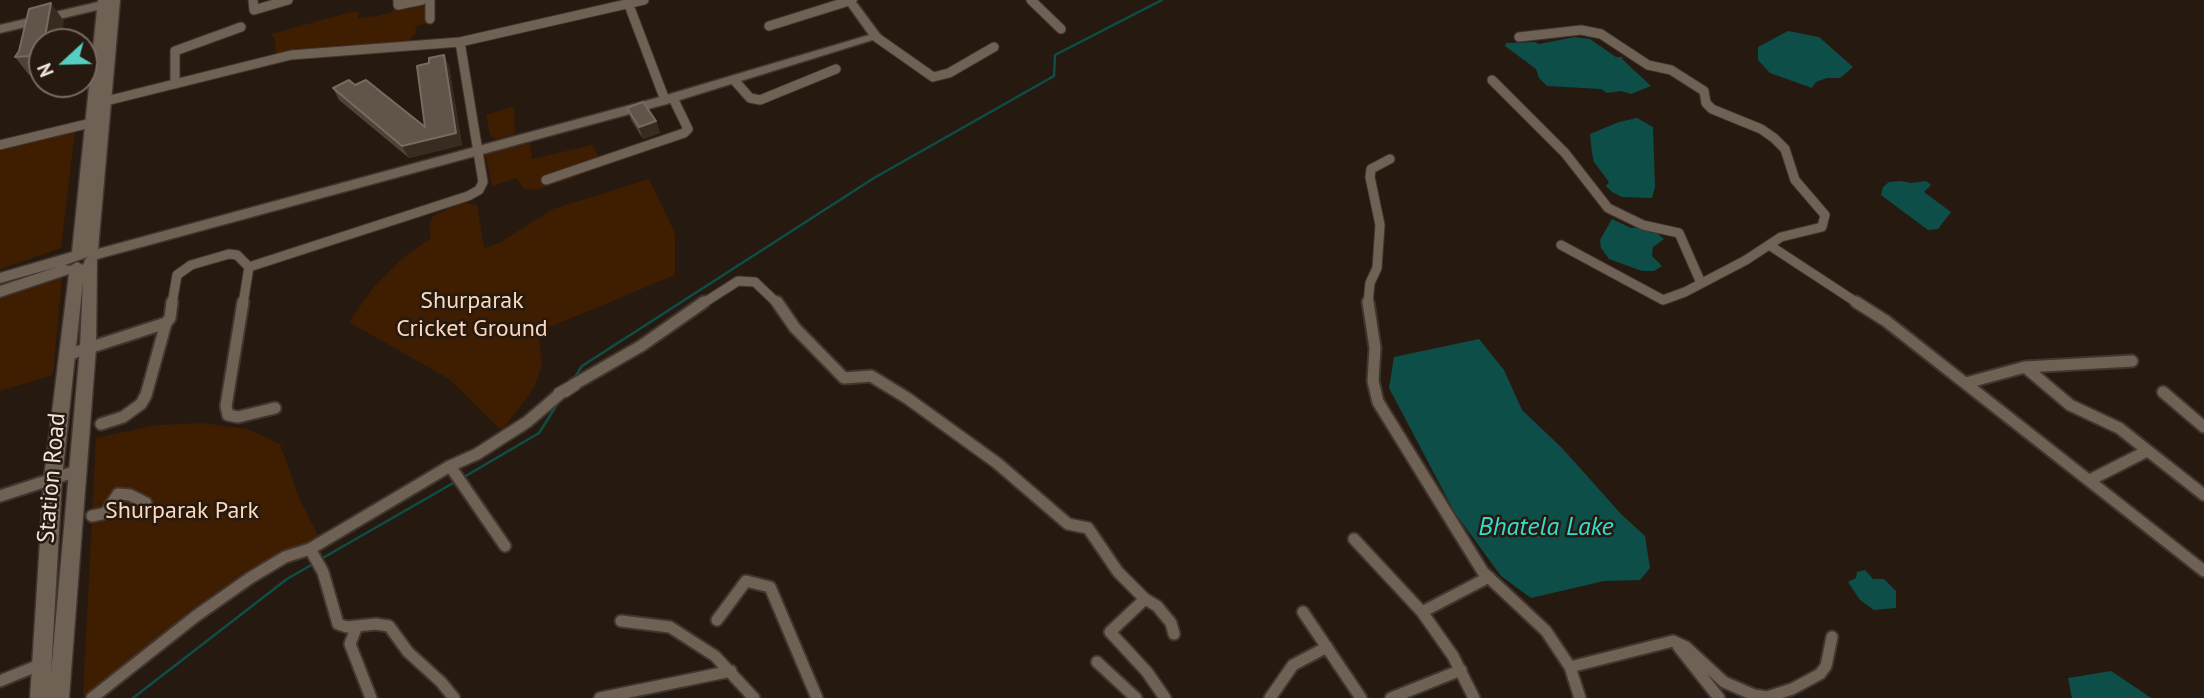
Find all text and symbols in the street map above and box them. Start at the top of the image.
north arrow [28,28,98,98]
text: N [32,60,59,80]
park label: Shurparak Cricket Ground [396,287,548,343]
street label: Station Road [32,412,72,544]
park label: Shurparak Park [105,497,259,525]
water label: Bhatela Lake [1478,512,1614,544]

